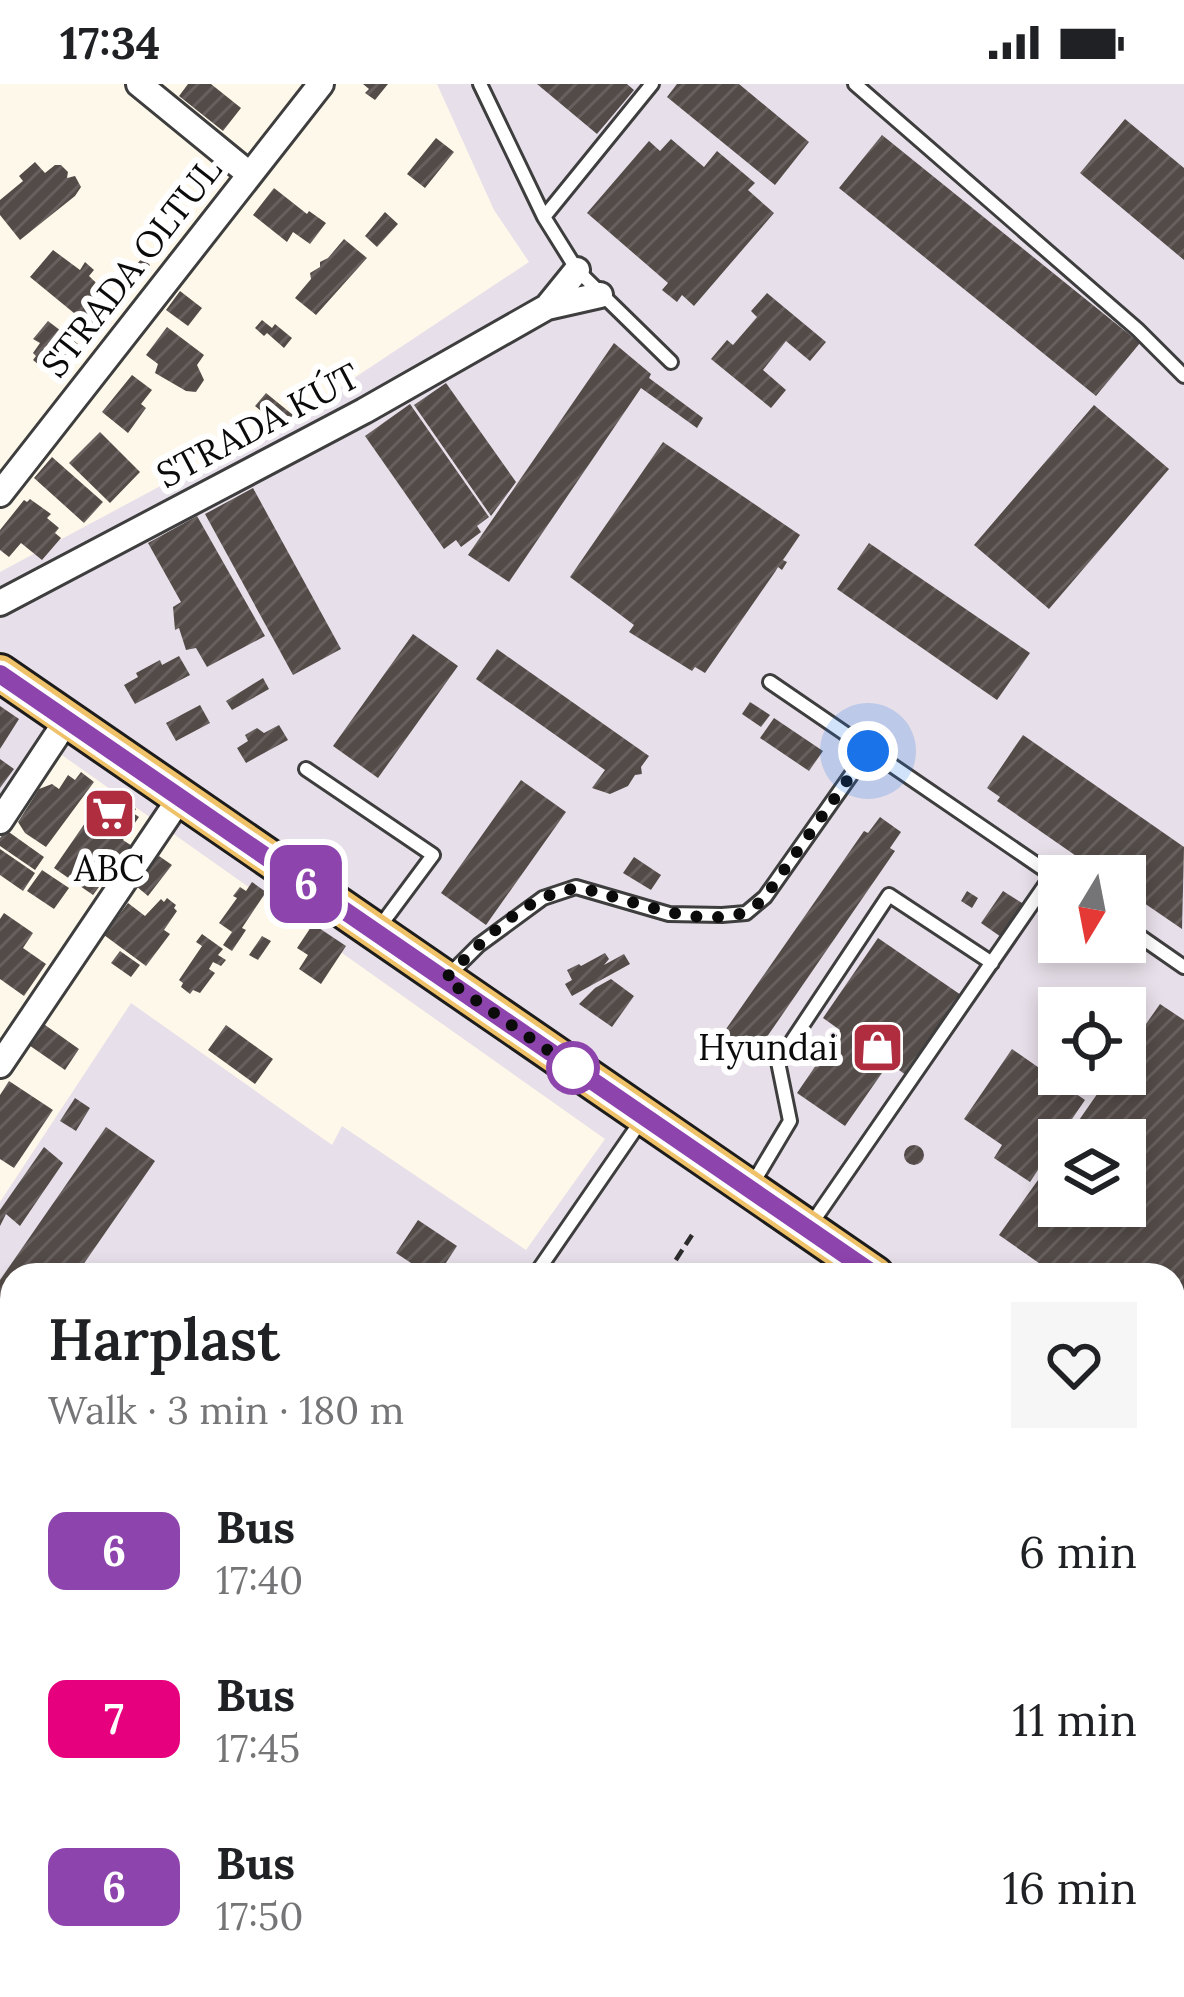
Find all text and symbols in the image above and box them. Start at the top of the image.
text: 17:34 [60,14,160,71]
street label: STRADA OLTUL [31,148,231,386]
street label: STRADA KÚT [149,352,367,498]
your location [838,721,898,781]
supermarket icon: ABC [81,785,137,841]
place label: ABC [73,845,144,891]
line badge: 6 [267,845,345,923]
north arrow [1038,855,1146,963]
map controls [1038,855,1146,1227]
text: 6 [294,857,318,911]
button: locate [1038,987,1146,1095]
shop icon: Hyundai [849,1019,905,1075]
place label: Hyundai [698,1024,838,1070]
unlabelled marker [548,1043,598,1093]
button: layers [1038,1119,1146,1227]
button: heart [1011,1302,1137,1428]
text: Harplast [48,1303,280,1376]
text: Walk · 3 min · 180 m [48,1385,404,1435]
text: Bus [216,1498,295,1555]
text: 6 min [1019,1523,1137,1580]
text: 6 [102,1524,126,1578]
text: 17:40 [216,1555,303,1605]
text: Bus [216,1666,295,1723]
text: 11 min [1012,1691,1137,1748]
text: 7 [104,1692,124,1746]
text: 17:45 [216,1723,300,1773]
text: Bus [216,1834,295,1891]
text: 16 min [1003,1859,1137,1916]
text: 6 [102,1860,126,1914]
text: 17:50 [216,1891,303,1941]

